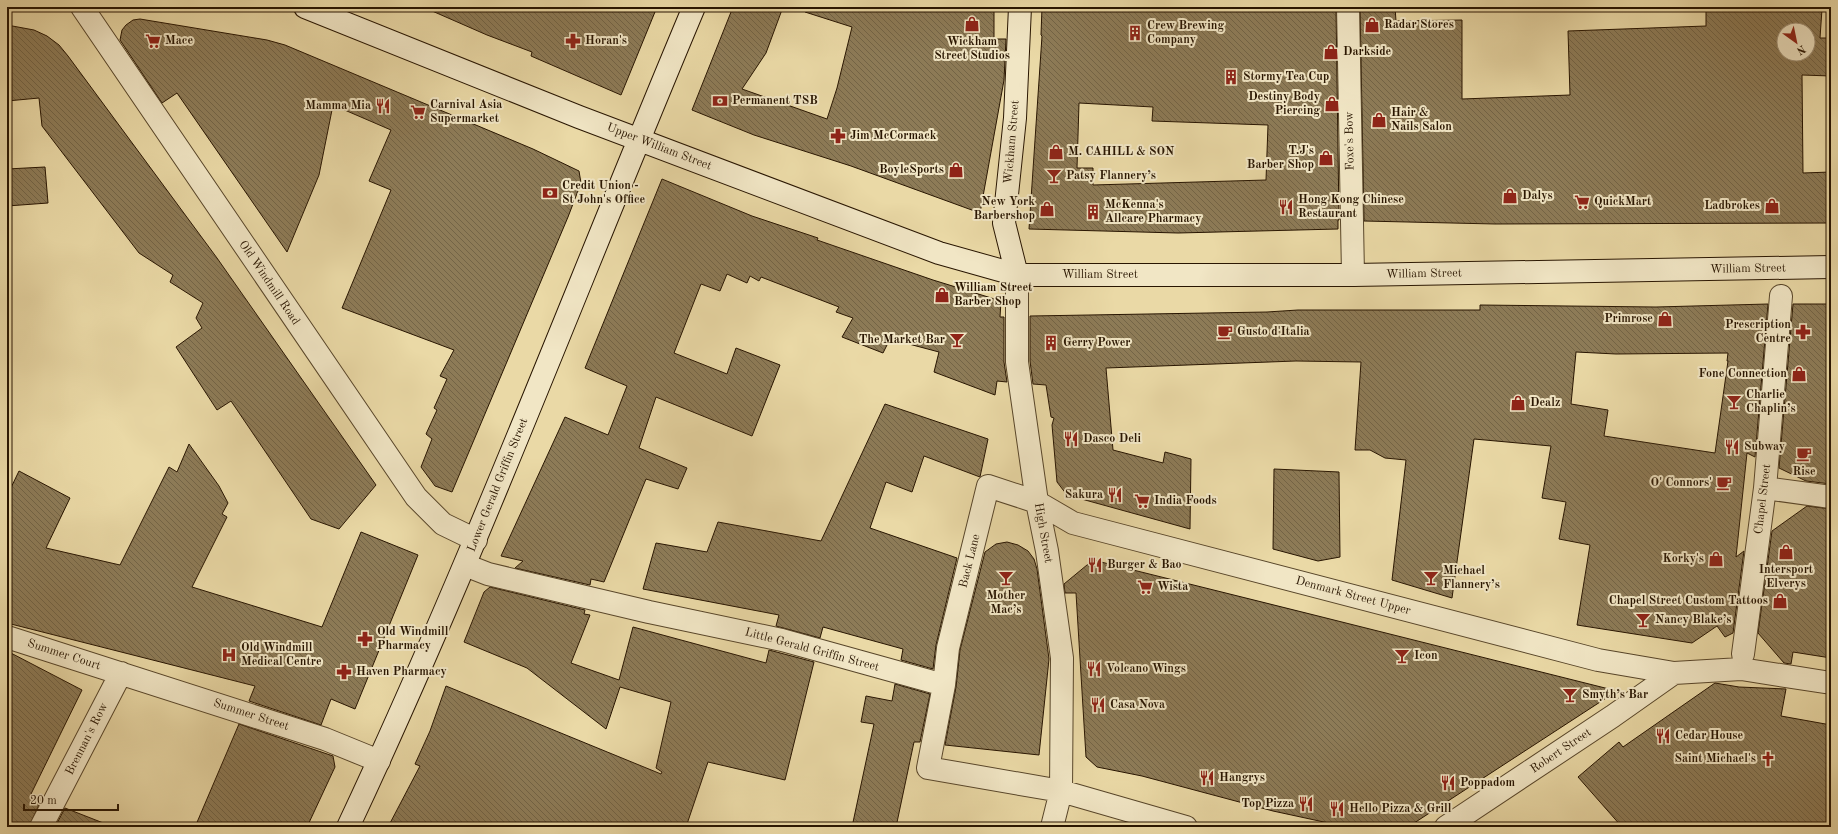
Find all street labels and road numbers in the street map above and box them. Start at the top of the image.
street label: Wickham Street [1002,100,1022,184]
street label: Foxe's Bow [1343,111,1357,171]
street label: Upper William Street [605,121,713,173]
street label: Old Windmill Road [236,239,302,327]
street label: William Street [1710,262,1786,276]
street label: William Street [1386,267,1462,281]
street label: William Street [1062,269,1138,281]
street label: Lower Gerald Griffin Street [466,416,530,554]
street label: Chapel Street [1753,463,1773,535]
street label: High Street [1032,502,1054,564]
street label: Back Lane [958,532,983,589]
street label: Denmark Street Upper [1294,575,1412,617]
street label: Little Gerald Griffin Street [744,626,880,674]
street label: Summer Court [26,638,102,672]
street label: Summer Street [212,697,290,733]
street label: Brennan's Row [64,700,111,777]
street label: Robert Street [1528,726,1594,776]

